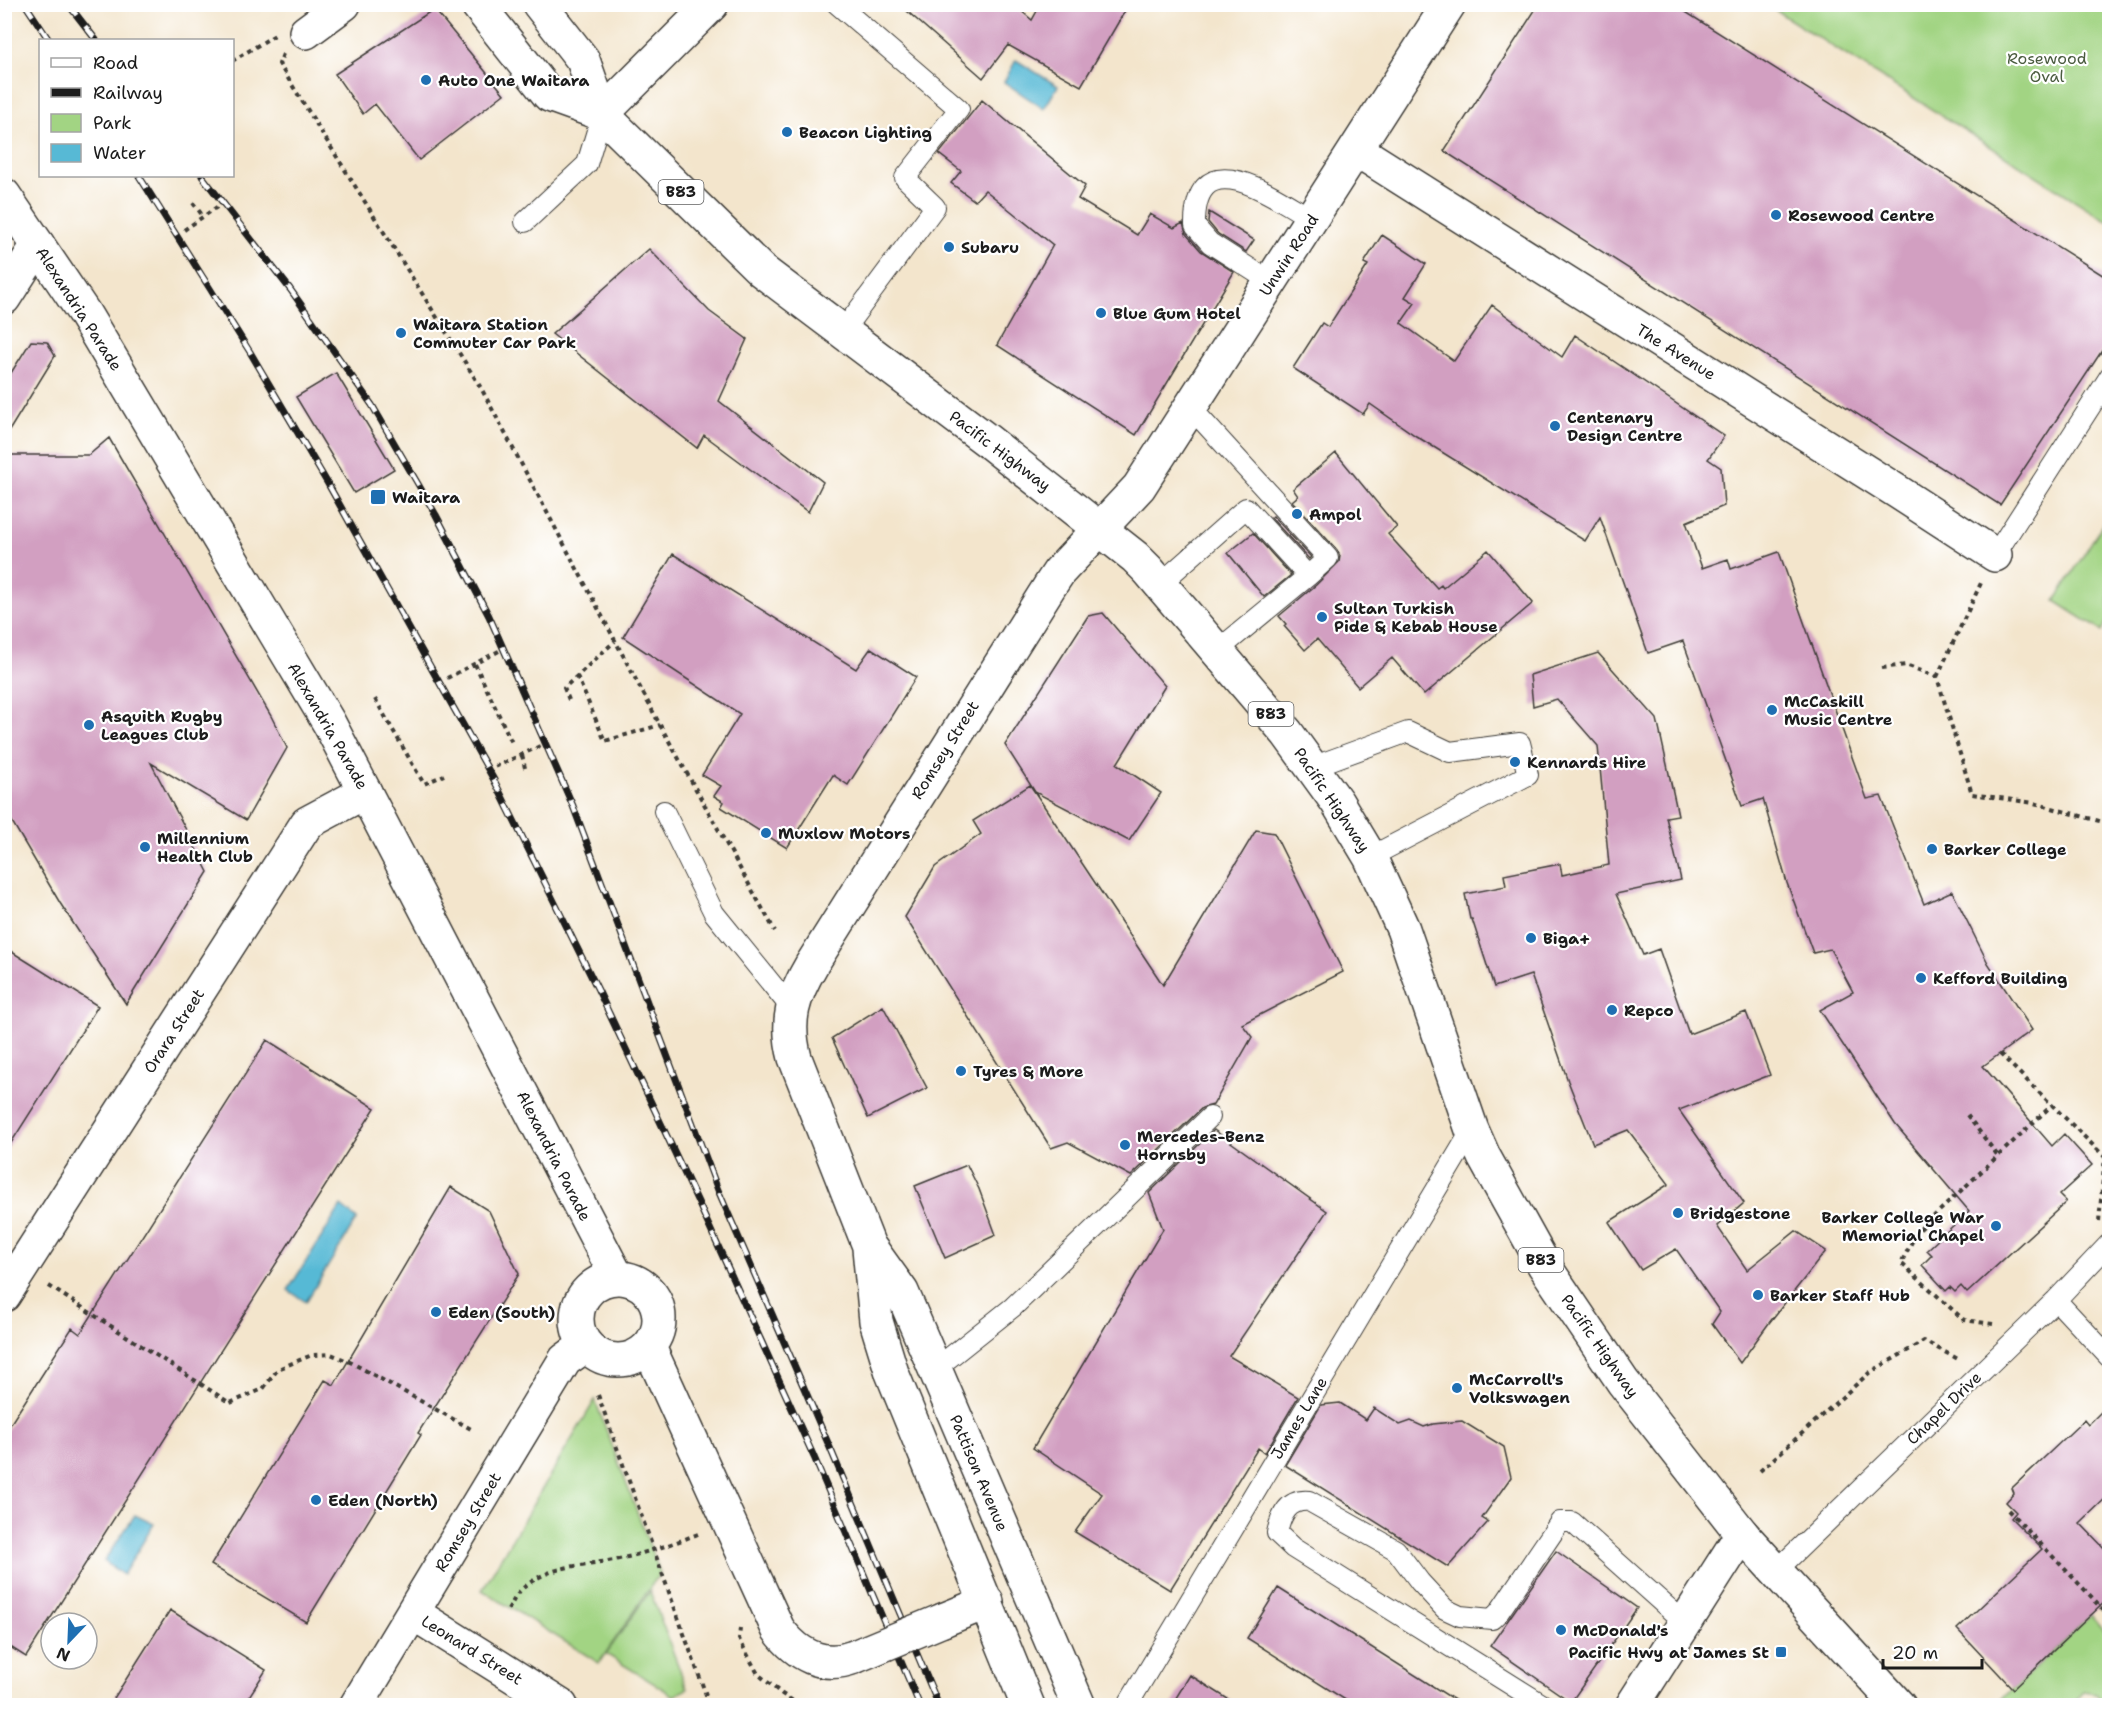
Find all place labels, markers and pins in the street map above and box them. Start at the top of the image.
place label: Auto One Waitara [438,70,589,91]
marker: Auto One Waitara [419,73,433,87]
place label: Beacon Lighting [799,122,932,143]
marker: Beacon Lighting [780,125,794,139]
place label: Rosewood Centre [1788,205,1935,226]
marker: Rosewood Centre [1769,208,1783,222]
place label: Subaru [961,237,1019,258]
marker: Subaru [942,240,956,254]
place label: Blue Gum Hotel [1113,303,1241,324]
marker: Blue Gum Hotel [1094,306,1108,320]
place label: Waitara Station Commuter Car Park [413,314,576,353]
marker: Waitara Station Commuter Car Park [394,326,408,340]
place label: Centenary Design Centre [1567,407,1683,446]
marker: Centenary Design Centre [1548,419,1562,433]
place label: Waitara [392,487,460,508]
marker: Waitara [369,488,387,506]
place label: Ampol [1309,504,1362,525]
marker: Ampol [1290,507,1304,521]
place label: Sultan Turkish Pide & Kebab House [1334,598,1498,637]
marker: Sultan Turkish Pide & Kebab House [1315,610,1329,624]
place label: McCaskill Music Centre [1784,691,1893,730]
marker: McCaskill Music Centre [1765,703,1779,717]
place label: Asquith Rugby Leagues Club [101,706,223,745]
marker: Asquith Rugby Leagues Club [82,718,96,732]
place label: Kennards Hire [1527,752,1647,773]
marker: Kennards Hire [1508,755,1522,769]
place label: Muxlow Motors [778,823,911,844]
marker: Muxlow Motors [759,826,773,840]
place label: Millennium Health Club [157,828,253,867]
place label: Barker College [1944,839,2067,860]
marker: Millennium Health Club [138,840,152,854]
marker: Barker College [1925,842,1939,856]
place label: Biga+ [1543,928,1590,949]
marker: Biga+ [1524,931,1538,945]
place label: Kefford Building [1933,968,2067,989]
marker: Kefford Building [1914,971,1928,985]
place label: Repco [1624,1000,1674,1021]
marker: Repco [1605,1003,1619,1017]
place label: Tyres & More [973,1061,1084,1082]
marker: Tyres & More [954,1064,968,1078]
place label: Mercedes-Benz Hornsby [1137,1126,1265,1165]
marker: Mercedes-Benz Hornsby [1118,1138,1132,1152]
place label: Bridgestone [1690,1203,1791,1224]
marker: Bridgestone [1671,1206,1685,1220]
place label: Barker College War Memorial Chapel [1821,1207,1984,1246]
marker: Barker College War Memorial Chapel [1989,1219,2003,1233]
place label: Barker Staff Hub [1770,1285,1910,1306]
marker: Barker Staff Hub [1751,1288,1765,1302]
place label: Eden (South) [448,1302,555,1323]
marker: Eden (South) [429,1305,443,1319]
place label: McCarroll's Volkswagen [1469,1369,1570,1408]
marker: McCarroll's Volkswagen [1450,1381,1464,1395]
place label: Eden (North) [328,1490,438,1511]
marker: Eden (North) [309,1493,323,1507]
place label: McDonald's [1573,1620,1669,1641]
marker: McDonald's [1554,1623,1568,1637]
place label: Pacific Hwy at James St [1568,1642,1769,1663]
marker: Pacific Hwy at James St [1774,1645,1788,1659]

